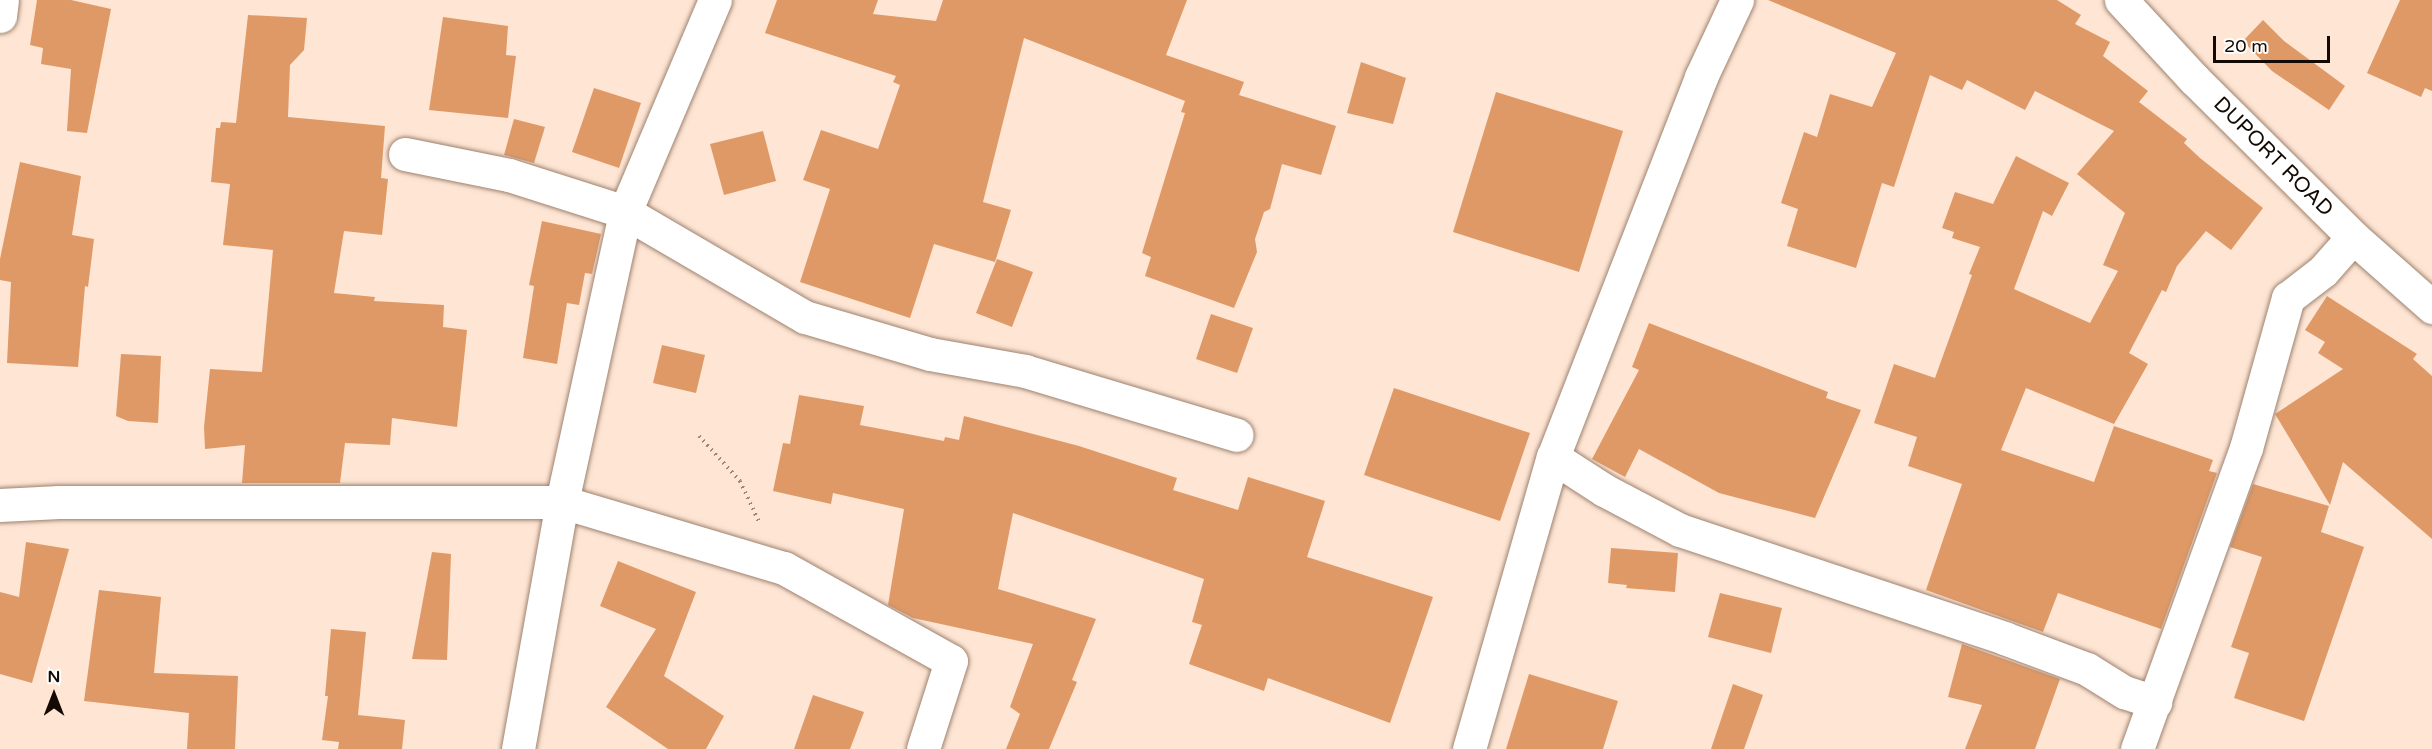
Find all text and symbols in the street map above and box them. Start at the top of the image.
scale bar [2216,24,2333,62]
text: 20 m [2224,35,2268,57]
street label: DUPORT ROAD [2208,92,2338,222]
north arrow [24,665,84,725]
text: N [48,667,60,687]

